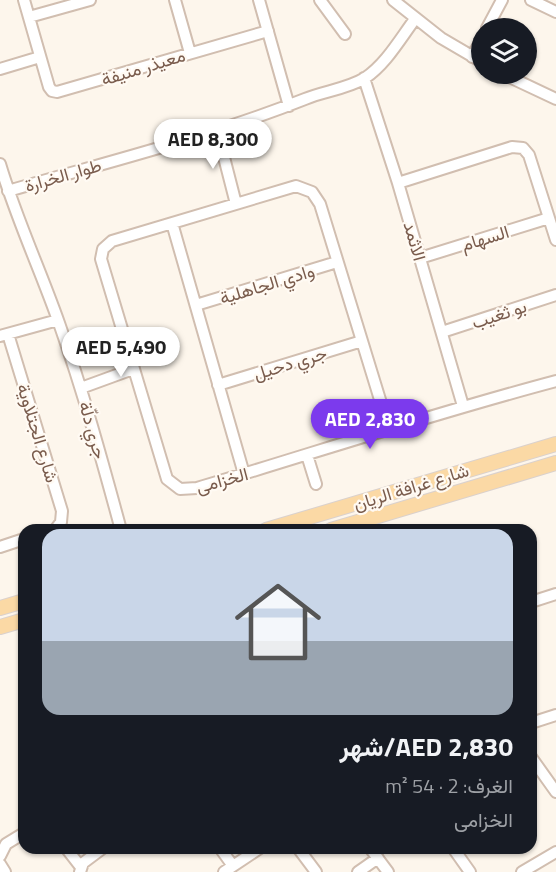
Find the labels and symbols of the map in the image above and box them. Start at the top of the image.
street label: معيذر منيفة [98,41,188,93]
pin: AED 8,300 [144,119,282,170]
street label: طوار الخرارة [21,151,105,199]
street label: الاثمد [397,218,433,264]
street label: السهام [458,218,512,258]
street label: وادي الجاهلية [216,257,318,313]
street label: بو ثغيب [468,292,530,336]
pin: AED 5,490 [52,327,190,378]
street label: جري دحيل [250,339,331,389]
street label: شارع الجتلاوية [10,380,66,486]
street label: جري دلّة [70,398,114,463]
pin: AED 2,830 [301,399,439,450]
street label: شارع غرافة الريان [350,457,472,517]
street label: الخزامى [193,460,251,500]

